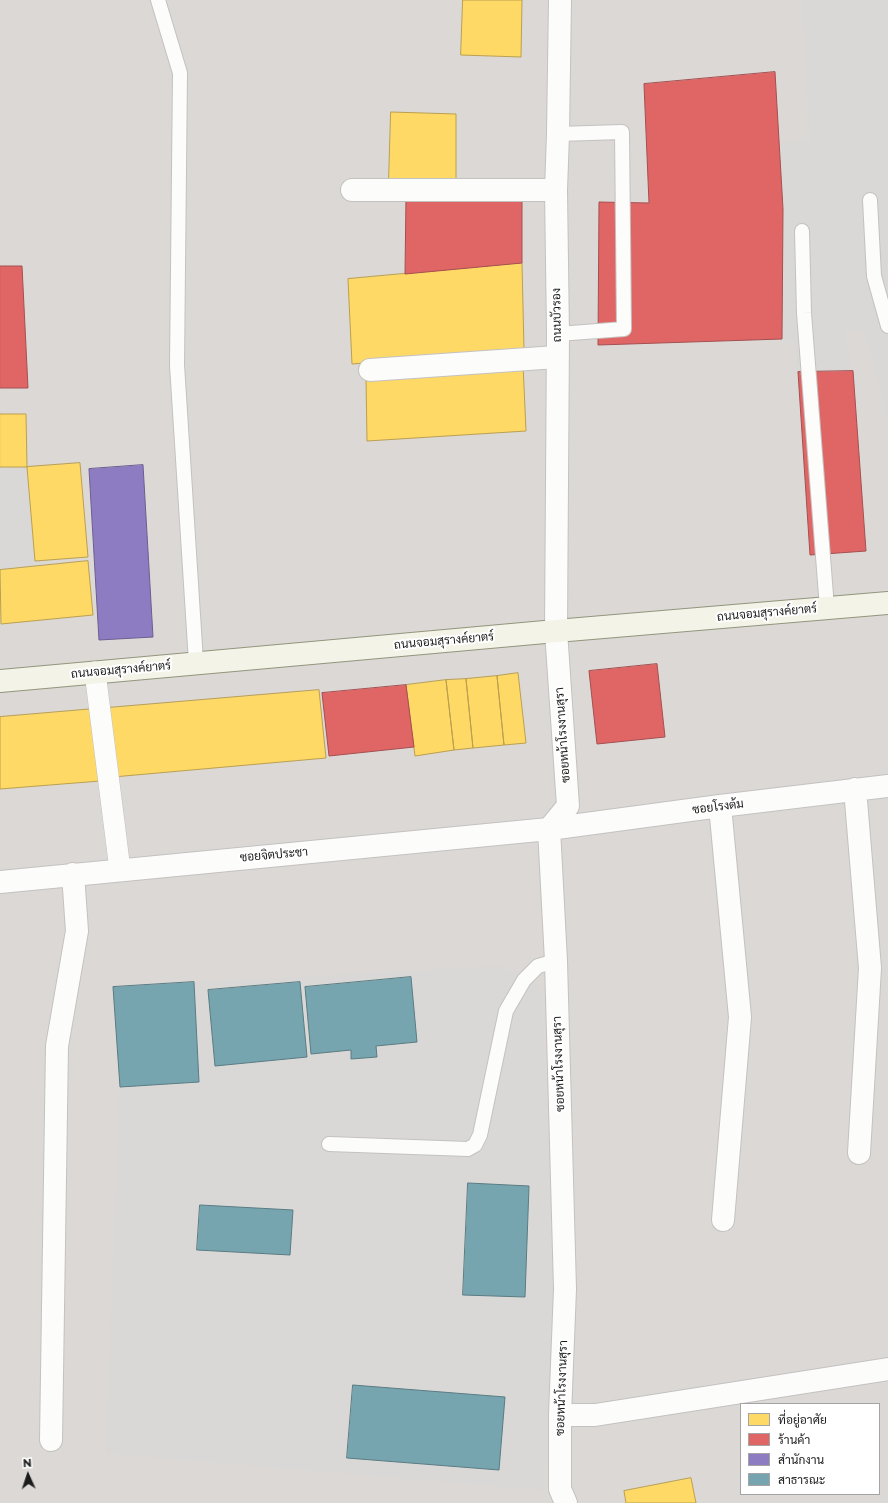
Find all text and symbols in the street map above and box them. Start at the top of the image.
street label: ถนนบัวรอง [549,288,565,342]
street label: ถนนจอมสุรางค์ยาตร์ [716,601,818,625]
street label: ถนนจอมสุรางค์ยาตร์ [393,629,495,653]
street label: ถนนจอมสุรางค์ยาตร์ [70,658,172,682]
street label: ซอยหน้าโรงงานสุรา [552,687,574,783]
street label: ซอยโรงต้ม [691,797,745,817]
street label: ซอยจิตประชา [239,845,309,865]
street label: ซอยหน้าโรงงานสุรา [550,1016,568,1112]
street label: ซอยหน้าโรงงานสุรา [553,1340,571,1436]
legend [740,1403,880,1495]
text: ที่อยู่อาศัย [778,1412,827,1427]
text: ร้านค้า [778,1432,810,1447]
text: สำนักงาน [778,1452,824,1467]
north arrow [8,1455,48,1495]
text: N [23,1456,32,1470]
text: สาธารณะ [778,1472,825,1487]

